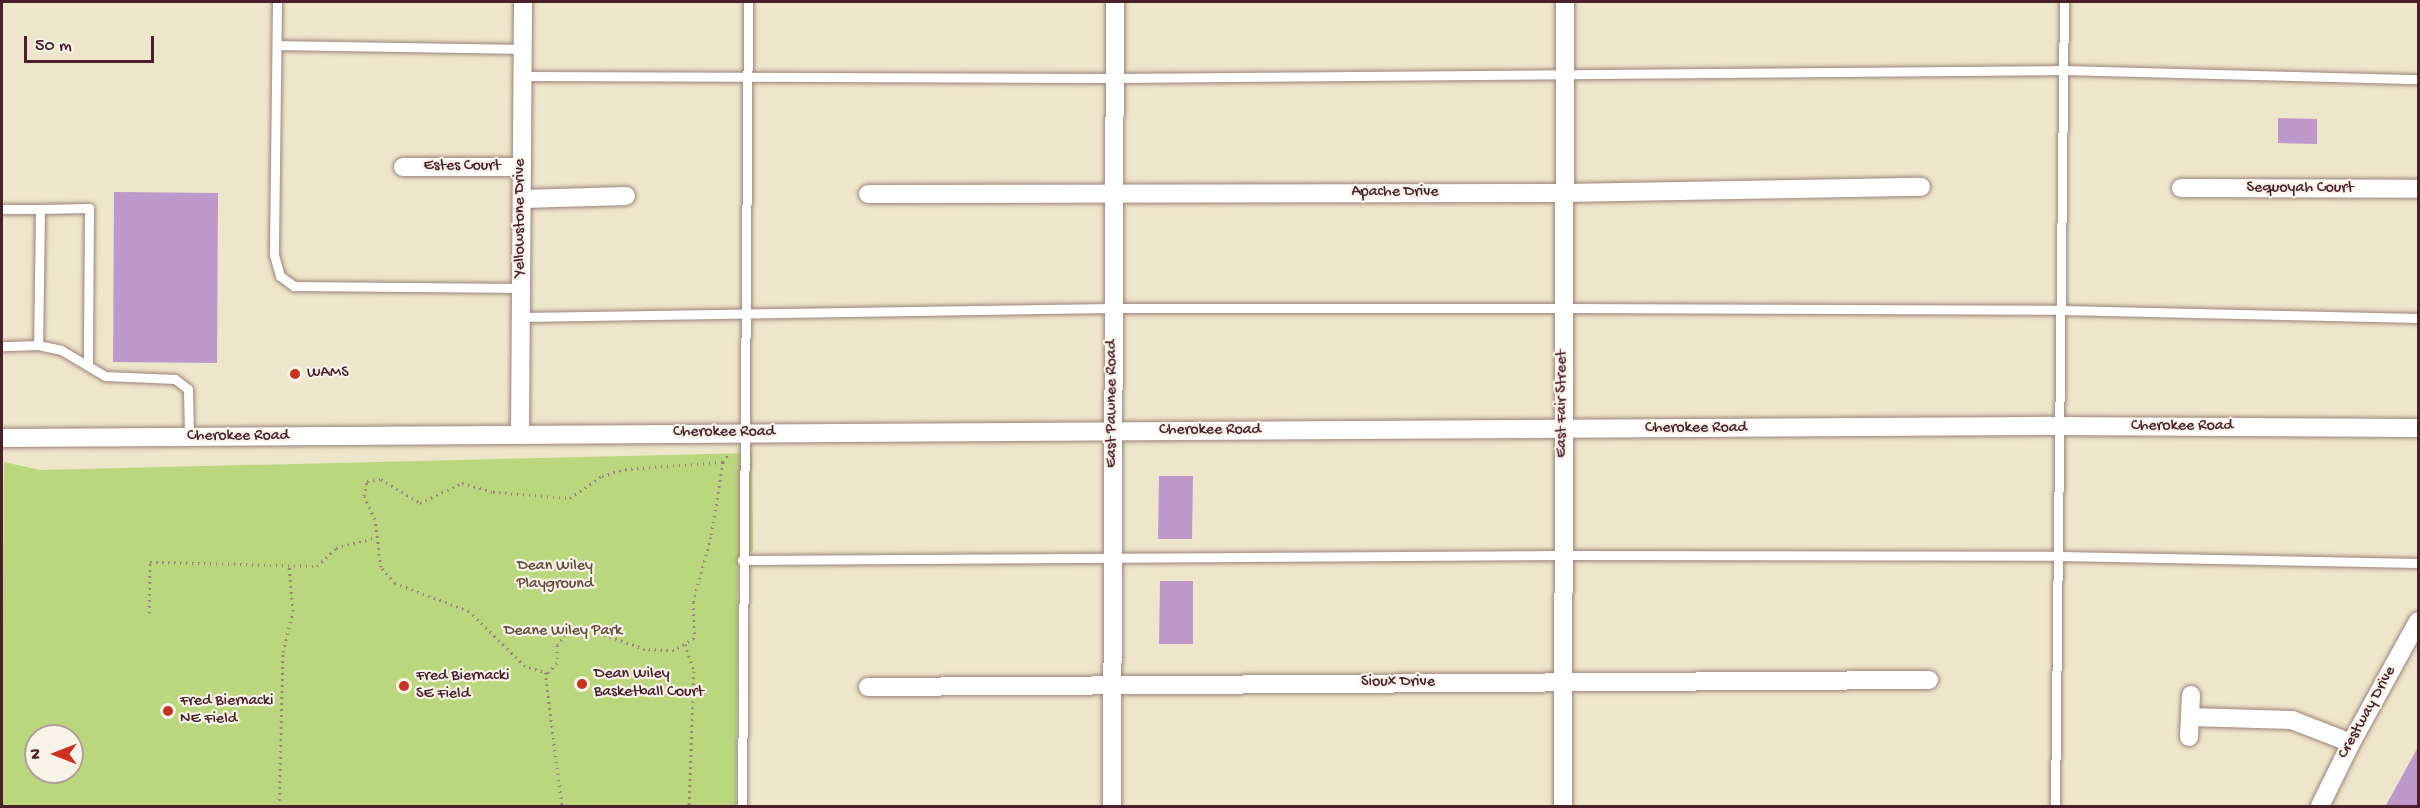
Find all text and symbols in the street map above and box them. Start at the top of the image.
scale bar [27,24,158,62]
text: 50 m [35,36,72,57]
street label: Estes Court [423,157,501,177]
street label: Yellowstone Drive [511,159,531,277]
street label: Sequoyah Court [2247,179,2353,199]
street label: Apache Drive [1351,183,1439,203]
street label: East Pawnee Road [1103,340,1123,468]
street label: East Fair Street [1553,350,1573,458]
place label: WAMS [307,364,349,384]
marker: WAMS [288,367,302,381]
street label: Cherokee Road [2131,417,2233,437]
street label: Cherokee Road [1645,419,1747,439]
street label: Cherokee Road [1159,421,1261,441]
street label: Cherokee Road [673,423,775,443]
street label: Cherokee Road [187,427,289,447]
park label: Dean Wiley Playground [517,557,593,595]
park label: Deane Wiley Park [504,622,622,642]
street label: Crestway Drive [2335,663,2401,763]
place label: Dean Wiley Basketball Court [594,665,704,703]
place label: Fred Biernacki SE Field [416,667,509,705]
street label: Sioux Drive [1361,673,1435,693]
marker: Dean Wiley Basketball Court [575,677,589,691]
marker: Fred Biernacki SE Field [397,679,411,693]
place label: Fred Biernacki NE Field [180,692,273,730]
marker: Fred Biernacki NE Field [161,704,175,718]
north arrow [24,724,84,784]
text: N [28,749,47,759]

